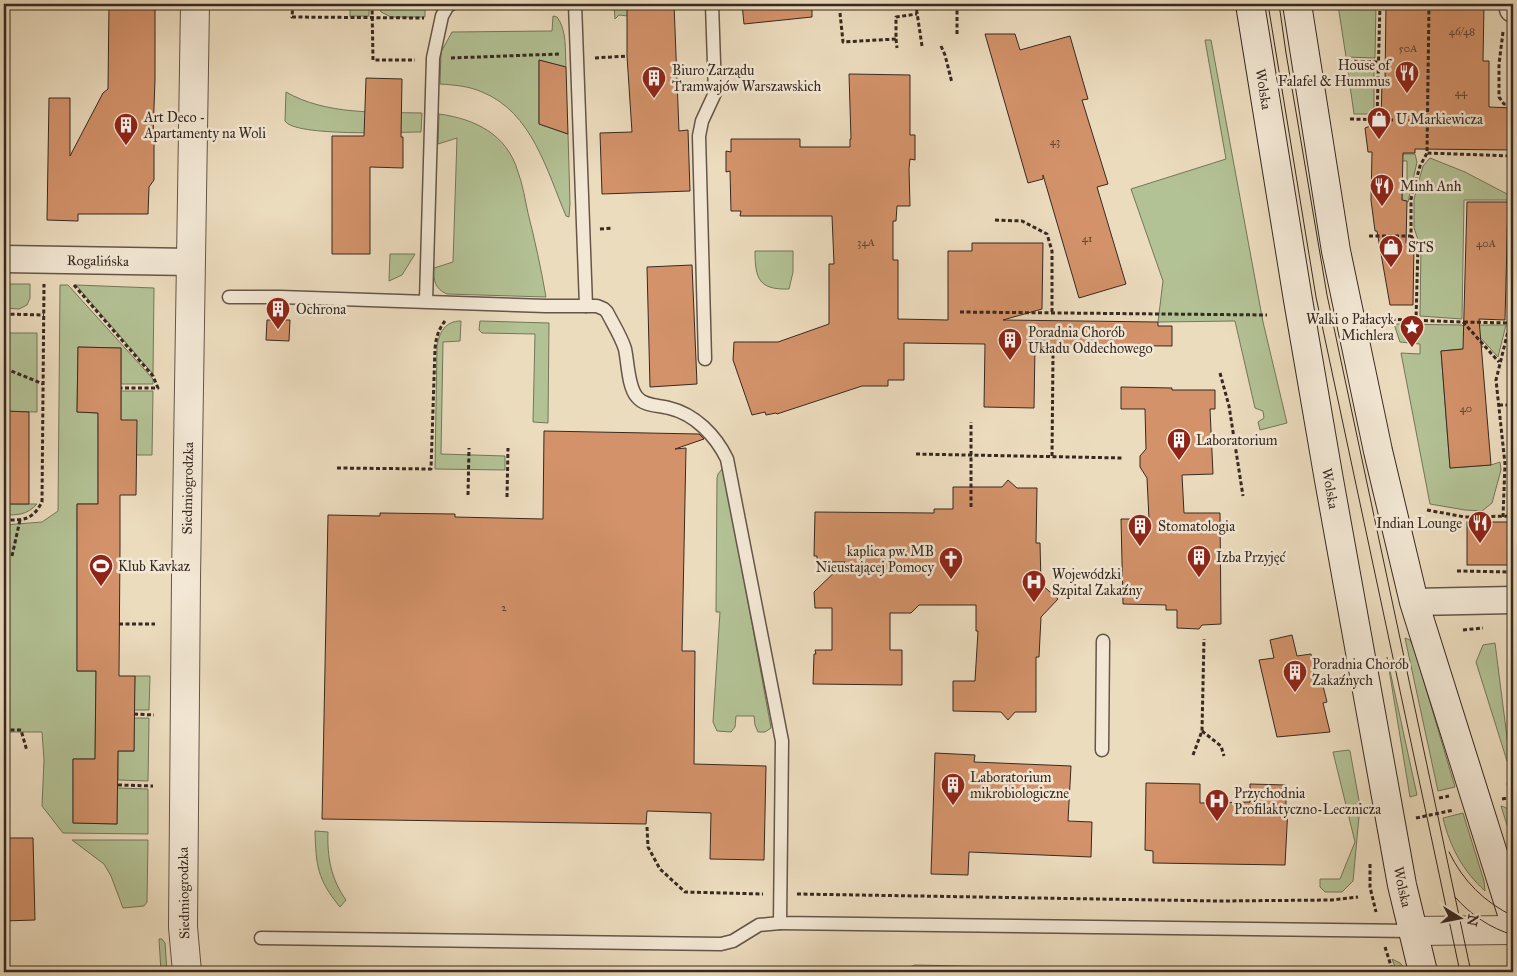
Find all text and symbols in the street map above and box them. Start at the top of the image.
house number: 46/48 [1449,25,1475,38]
house number: 50A [1399,42,1418,55]
place label: House of Falafel & Hummus [1278,57,1392,90]
restaurant icon: House of Falafel & Hummus [1394,60,1420,94]
place label: Biuro Zarządu Tramwajów Warszawskich [672,62,821,95]
building icon: Biuro Zarządu Tramwajów Warszawskich [641,65,667,99]
street label: Wolska [1252,67,1275,111]
house number: 44 [1455,86,1468,99]
shop icon: U Markiewicza [1366,106,1392,140]
place label: Art Deco - Apartamenty na Woli [143,109,266,142]
place label: U Markiewicza [1396,111,1483,128]
building icon: Art Deco - Apartamenty na Woli [113,112,139,146]
house number: 43 [1050,135,1060,148]
restaurant icon: Minh Anh [1369,173,1395,207]
place label: Minh Anh [1400,178,1462,195]
house number: 41 [1082,232,1092,245]
shop icon: STS [1378,234,1404,268]
house number: 34A [857,236,876,249]
house number: 40A [1476,237,1497,250]
place label: STS [1408,239,1434,256]
street label: Rogalińska [67,252,129,270]
building icon: Ochrona [265,296,291,330]
place label: Ochrona [296,301,346,318]
place label: Walki o Pałacyk Michlera [1306,311,1394,344]
place icon: Walki o Pałacyk Michlera [1399,314,1425,348]
place label: Poradnia Chorób Układu Oddechowego [1028,324,1153,357]
building icon: Poradnia Chorób Układu Oddechowego [997,327,1023,361]
house number: 40 [1460,402,1472,415]
building icon: Laboratorium [1166,427,1192,461]
place label: Laboratorium [1196,432,1278,449]
street label: Siedmiogrodzka [178,442,197,534]
street label: Wolska [1319,467,1343,510]
restaurant icon: Indian Lounge [1467,510,1493,544]
building icon: Stomatologia [1127,513,1153,547]
place label: Indian Lounge [1376,515,1462,532]
place label: Stomatologia [1158,518,1235,535]
place label: kaplica pw. MB Nieustającej Pomocy [816,543,934,576]
building icon: Izba Przyjęć [1186,544,1212,578]
church icon: kaplica pw. MB Nieustającej Pomocy [938,546,964,580]
place label: Izba Przyjęć [1216,549,1287,566]
sports icon: Klub Kavkaz [88,553,114,587]
place label: Klub Kavkaz [118,558,191,575]
place label: Wojewódzki Szpital Zakaźny [1052,566,1143,599]
hospital icon: Wojewódzki Szpital Zakaźny [1021,569,1047,603]
house number: 2 [501,601,507,614]
place label: Poradnia Chorób Zakaźnych [1312,656,1409,689]
building icon: Poradnia Chorób Zakaźnych [1282,659,1308,693]
place label: Laboratorium mikrobiologiczne [970,769,1069,802]
building icon: Laboratorium mikrobiologiczne [940,772,966,806]
place label: Przychodnia Profilaktyczno-Lecznicza [1234,785,1381,818]
hospital icon: Przychodnia Profilaktyczno-Lecznicza [1204,788,1230,822]
street label: Siedmiogrodzka [175,847,193,939]
street label: Wolska [1390,865,1416,909]
north arrow [1434,894,1484,944]
text: N [1463,913,1482,928]

